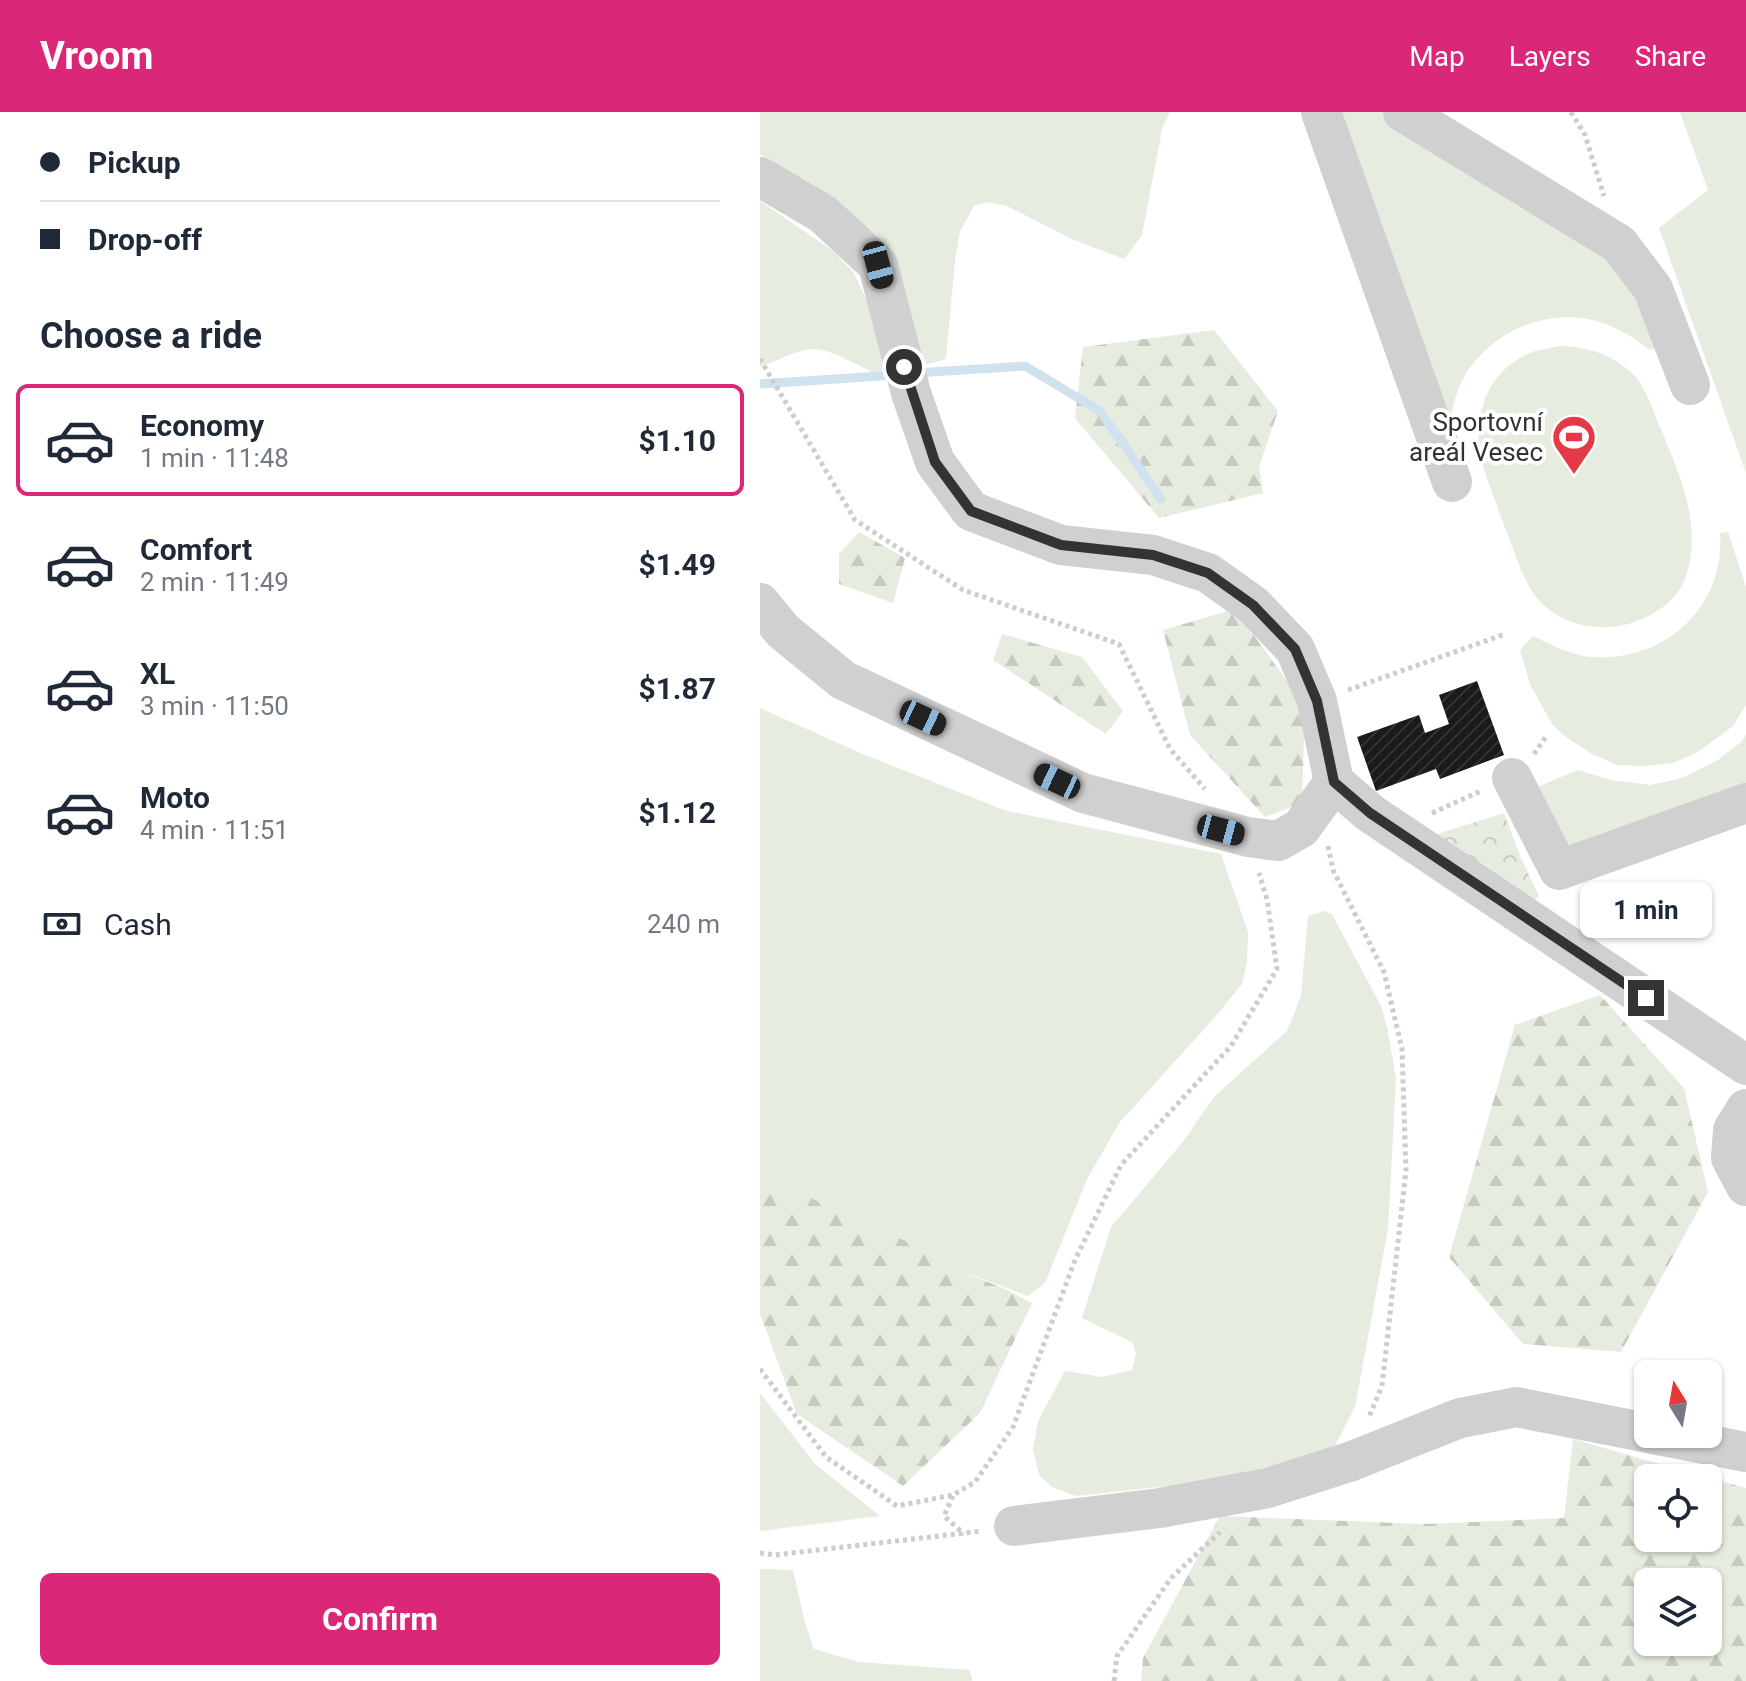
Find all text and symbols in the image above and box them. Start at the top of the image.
text: Vroom [40,34,153,78]
text: Map [1409,40,1465,73]
text: Layers [1509,40,1591,73]
text: Share [1635,40,1706,73]
text: Pickup [88,145,181,180]
text: Drop-off [88,222,202,257]
car [860,239,896,291]
text: Choose a ride [40,315,262,357]
route start [886,349,922,385]
icon: car [44,404,116,476]
place label: Sportovní areál Vesec [1409,407,1545,467]
text: Economy [140,408,264,443]
sports icon: Sportovní areál Vesec [1550,413,1598,476]
text: $1.10 [638,423,716,458]
text: 1 min · 11:48 [140,443,289,473]
icon: car [44,528,116,600]
text: Comfort [140,532,252,567]
text: $1.49 [638,547,716,582]
text: 2 min · 11:49 [140,567,289,597]
icon: car [44,652,116,724]
text: XL [140,656,175,691]
text: $1.87 [638,671,716,706]
text: 3 min · 11:50 [140,691,289,721]
car [896,697,950,739]
car [1030,760,1084,802]
icon: car [44,776,116,848]
text: Moto [140,780,210,815]
text: $1.12 [638,795,716,830]
car [1195,812,1247,848]
text: 4 min · 11:51 [140,815,289,845]
callout: 1 min [1580,882,1712,938]
text: 1 min [1613,895,1679,925]
icon: cash [40,902,84,946]
text: Cash [104,907,172,942]
text: 240 m [647,909,720,939]
route end [1628,980,1664,1016]
north arrow [1634,1360,1722,1448]
map controls [1634,1360,1722,1656]
button: locate [1634,1464,1722,1552]
button: layers [1634,1568,1722,1656]
button: Confirm [40,1573,720,1665]

